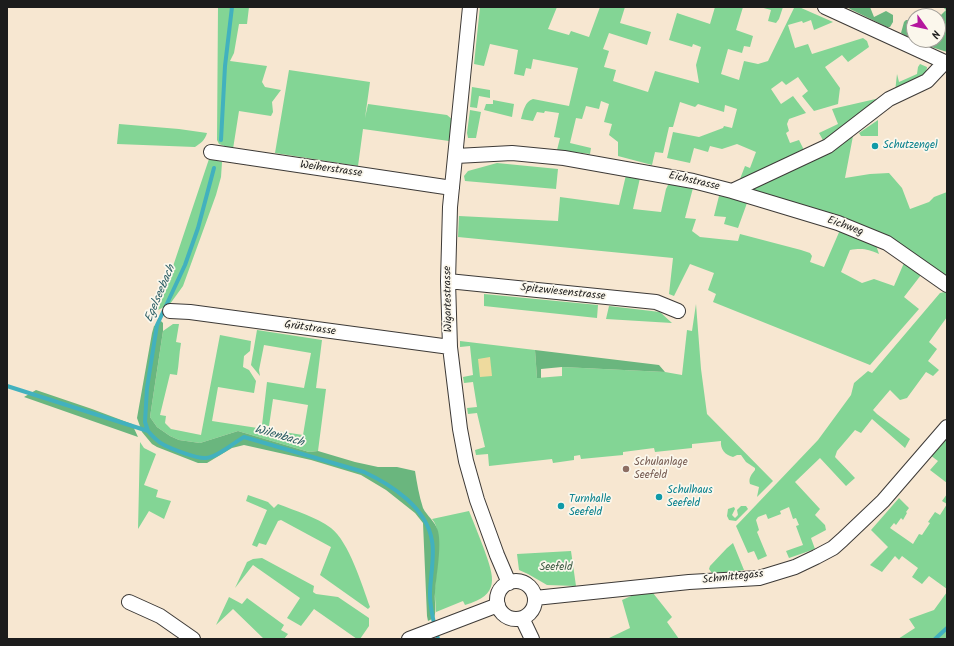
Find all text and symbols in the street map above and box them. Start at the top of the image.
north arrow [906,8,946,48]
text: N [926,26,945,42]
place label: Schutzengel [883,139,938,153]
marker: Schutzengel [870,141,880,151]
street label: Weiherstrasse [299,159,363,181]
street label: Eichstrasse [667,170,721,194]
street label: Eichweg [825,214,865,240]
water label: Egelseebach [143,263,179,325]
street label: Wigartestrasse [442,266,456,332]
street label: Spitzwiesenstrasse [520,282,606,304]
street label: Grütstrasse [283,319,337,339]
water label: Wilenbach [253,423,305,451]
place label: Schulanlage Seefeld [634,456,688,482]
marker: Schulanlage Seefeld [621,464,631,474]
place label: Schulhaus Seefeld [667,484,713,510]
marker: Schulhaus Seefeld [654,492,664,502]
place label: Turnhalle Seefeld [569,493,611,519]
marker: Turnhalle Seefeld [556,501,566,511]
park label: Seefeld [539,561,573,575]
street label: Schmittegass [702,568,764,588]

